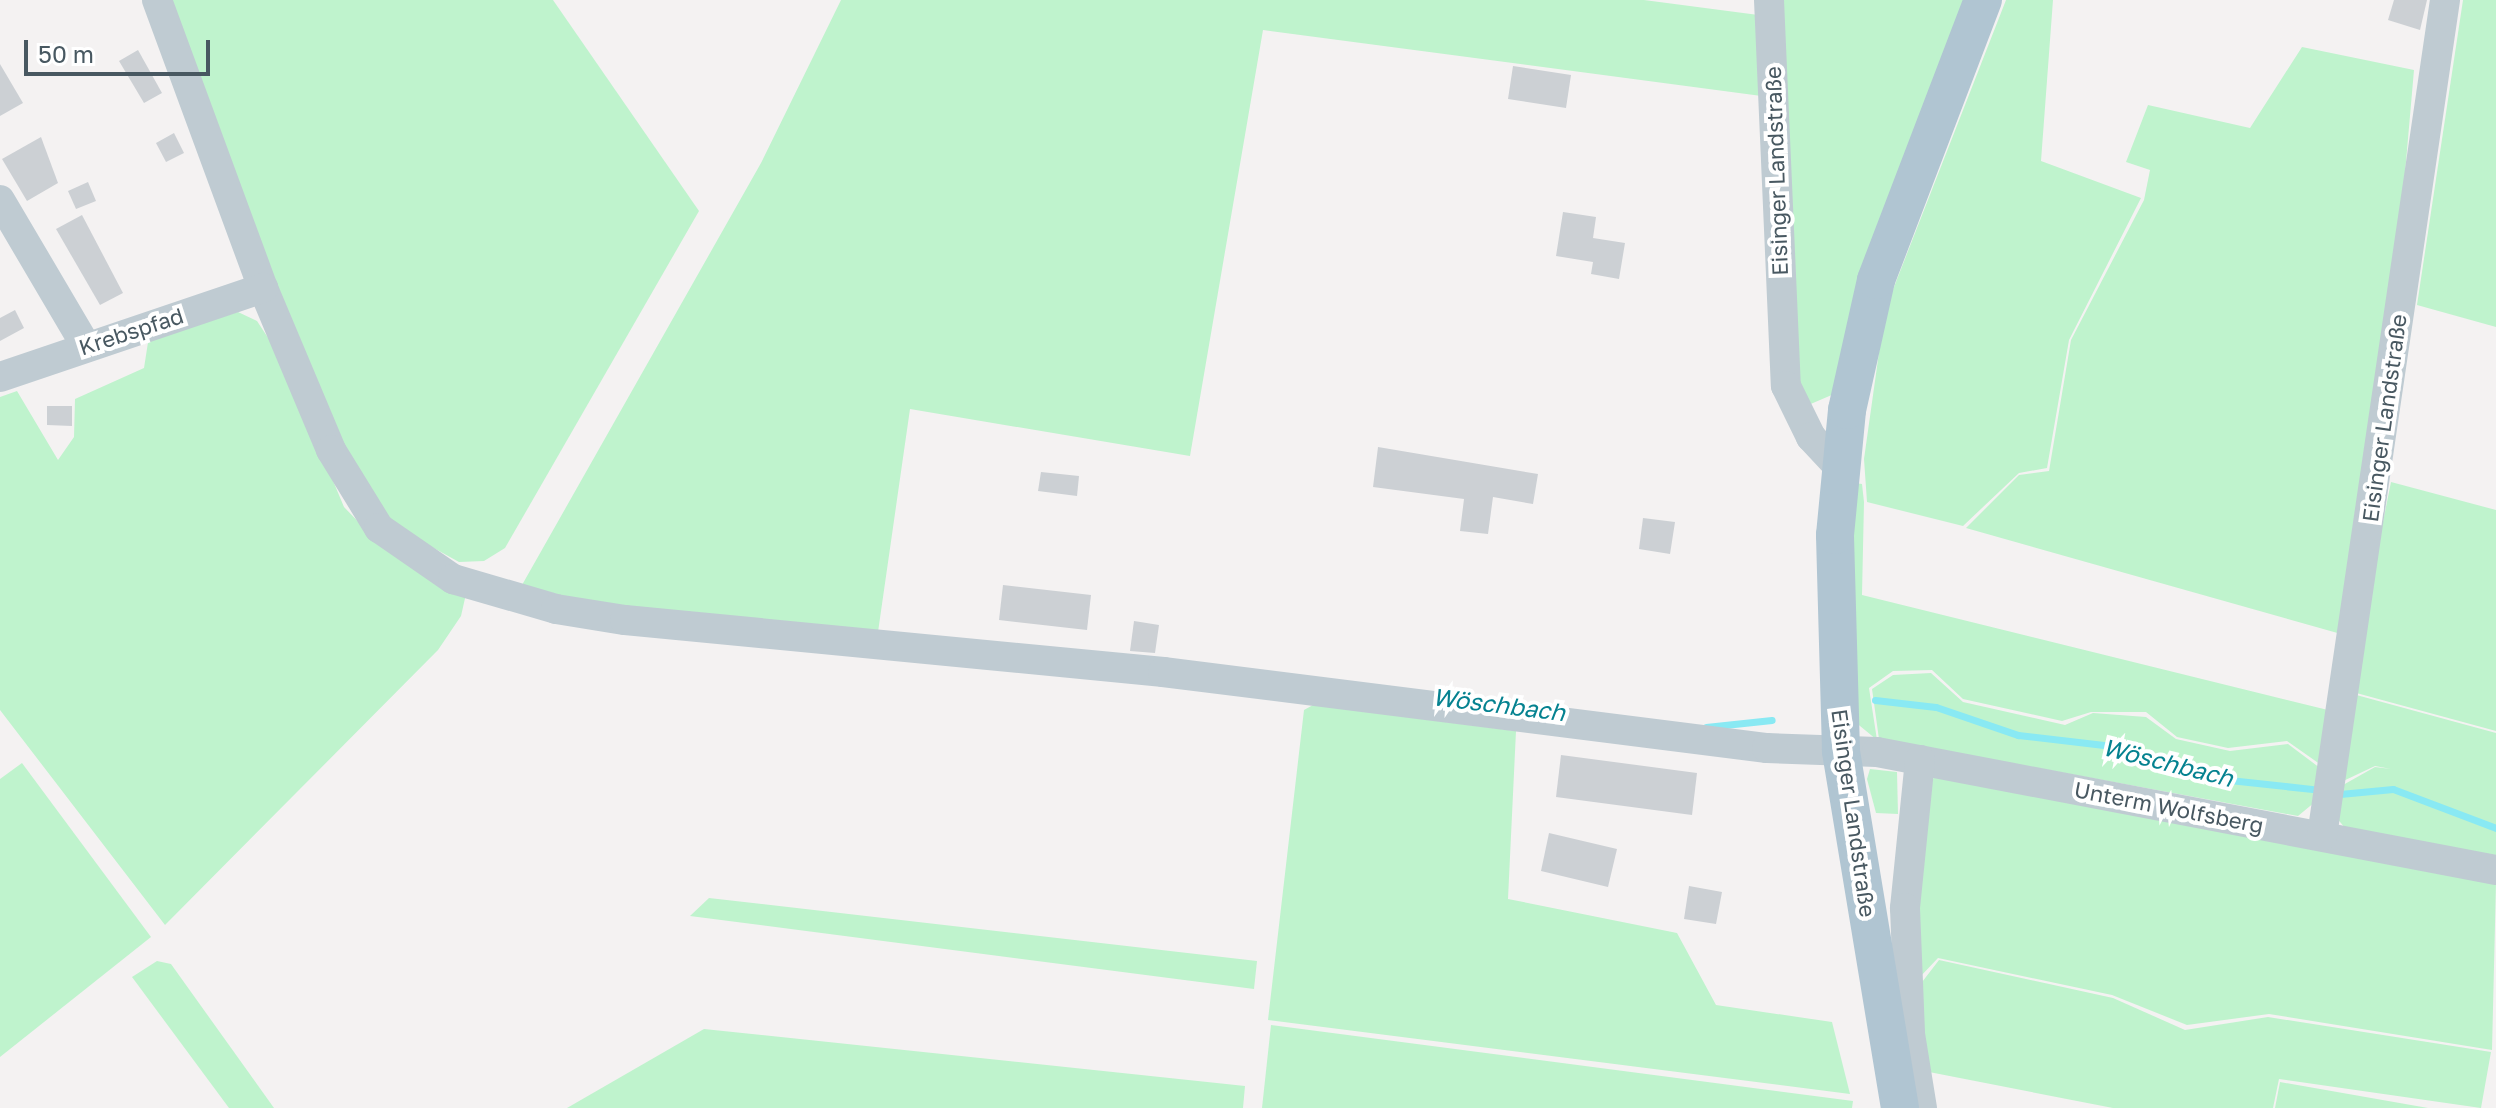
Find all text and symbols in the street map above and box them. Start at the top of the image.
scale bar [28,24,214,74]
text: 50 m [38,39,94,68]
street label: Eisinger Landstraße [1759,66,1793,276]
street label: Krebspfad [75,302,187,360]
street label: Eisinger Landstraße [2356,312,2412,524]
water label: Wöschbach [1431,682,1567,726]
street label: Eisinger Landstraße [1826,707,1882,919]
water label: Wöschbach [2100,732,2236,792]
street label: Unterm Wolfsberg [2072,776,2266,838]

